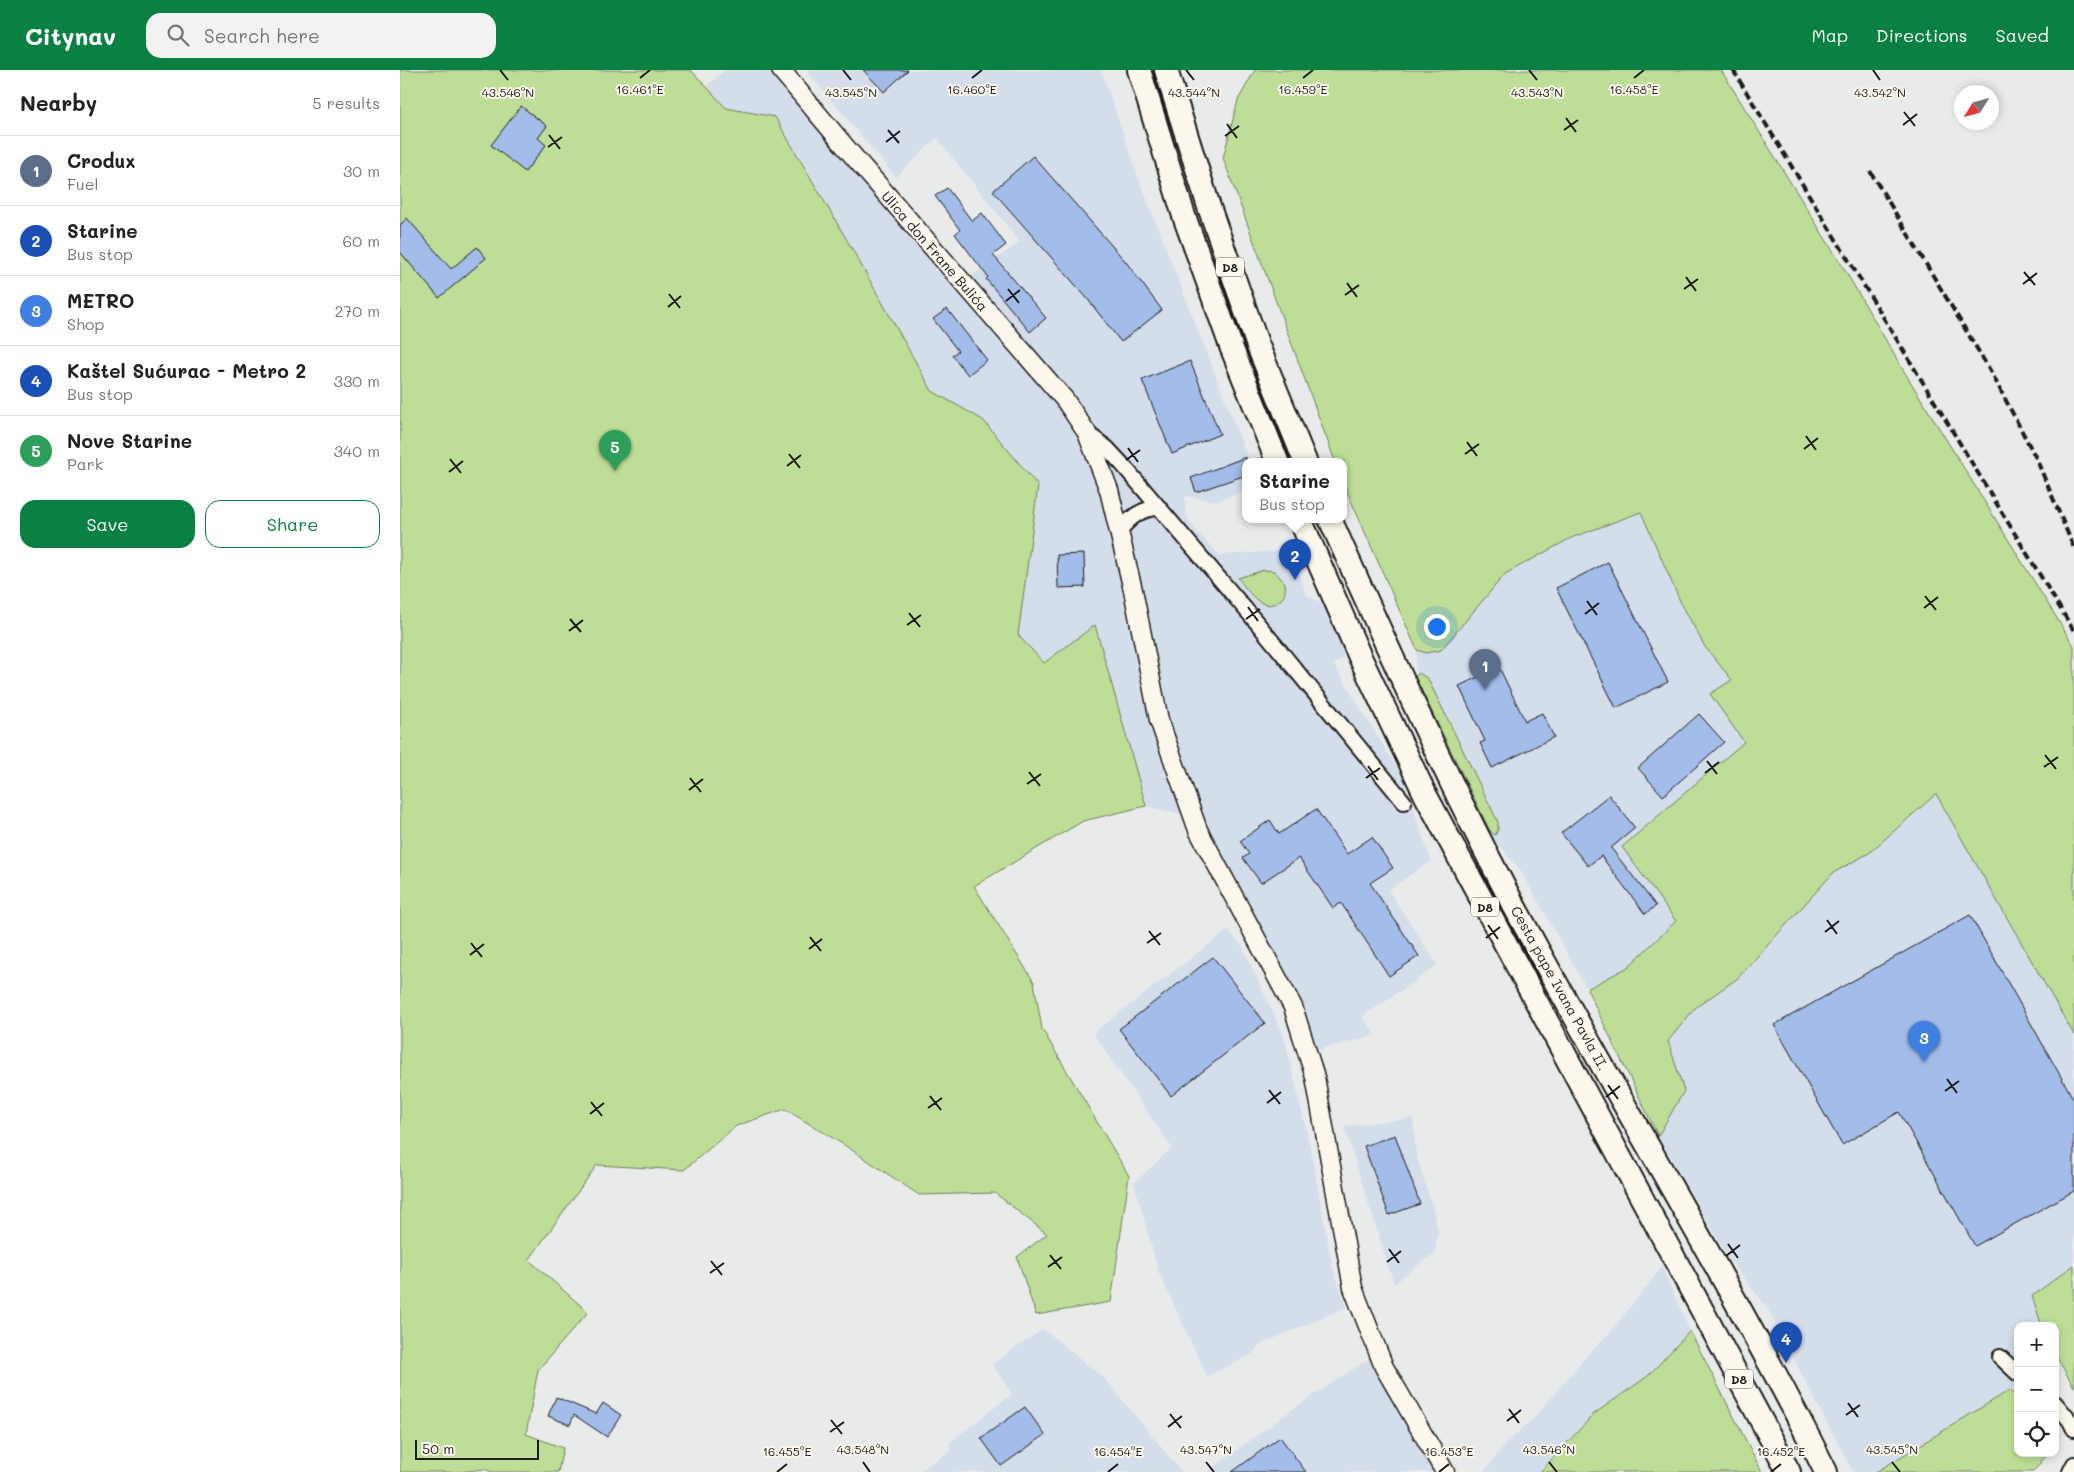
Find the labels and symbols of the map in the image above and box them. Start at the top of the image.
text: 16.461°E [616,81,664,97]
text: 16.460°E [947,81,997,97]
text: 16.459°E [1279,81,1328,97]
text: 16.458°E [1610,81,1659,97]
text: 43.546°N [482,84,534,100]
text: 43.545°N [825,84,877,100]
text: 43.544°N [1168,84,1220,100]
text: 43.543°N [1511,84,1563,100]
text: 43.542°N [1854,84,1906,100]
north arrow [1954,85,1999,130]
street label: Ulica don Frane Bulića [877,187,993,315]
road number: D8 [1216,258,1244,276]
pin: 5 [599,430,631,471]
pin: 2 [1279,539,1311,580]
your location [1424,614,1450,640]
pin: 1 [1469,649,1501,690]
road number: D8 [1471,898,1499,916]
street label: Cesta pape Ivana Pavla II. [1507,902,1613,1074]
pin: 3 [1908,1021,1940,1062]
pin: 4 [1770,1322,1802,1363]
road number: D8 [1725,1370,1753,1388]
scale bar [415,1437,539,1460]
text: 43.548°N [837,1441,889,1457]
text: 43.547°N [1180,1441,1232,1457]
text: 43.546°N [1523,1441,1575,1457]
text: 43.545°N [1866,1441,1918,1457]
text: 16.455°E [763,1443,811,1459]
text: 16.454°E [1094,1443,1142,1459]
text: 16.453°E [1425,1443,1473,1459]
text: 16.452°E [1757,1443,1805,1459]

